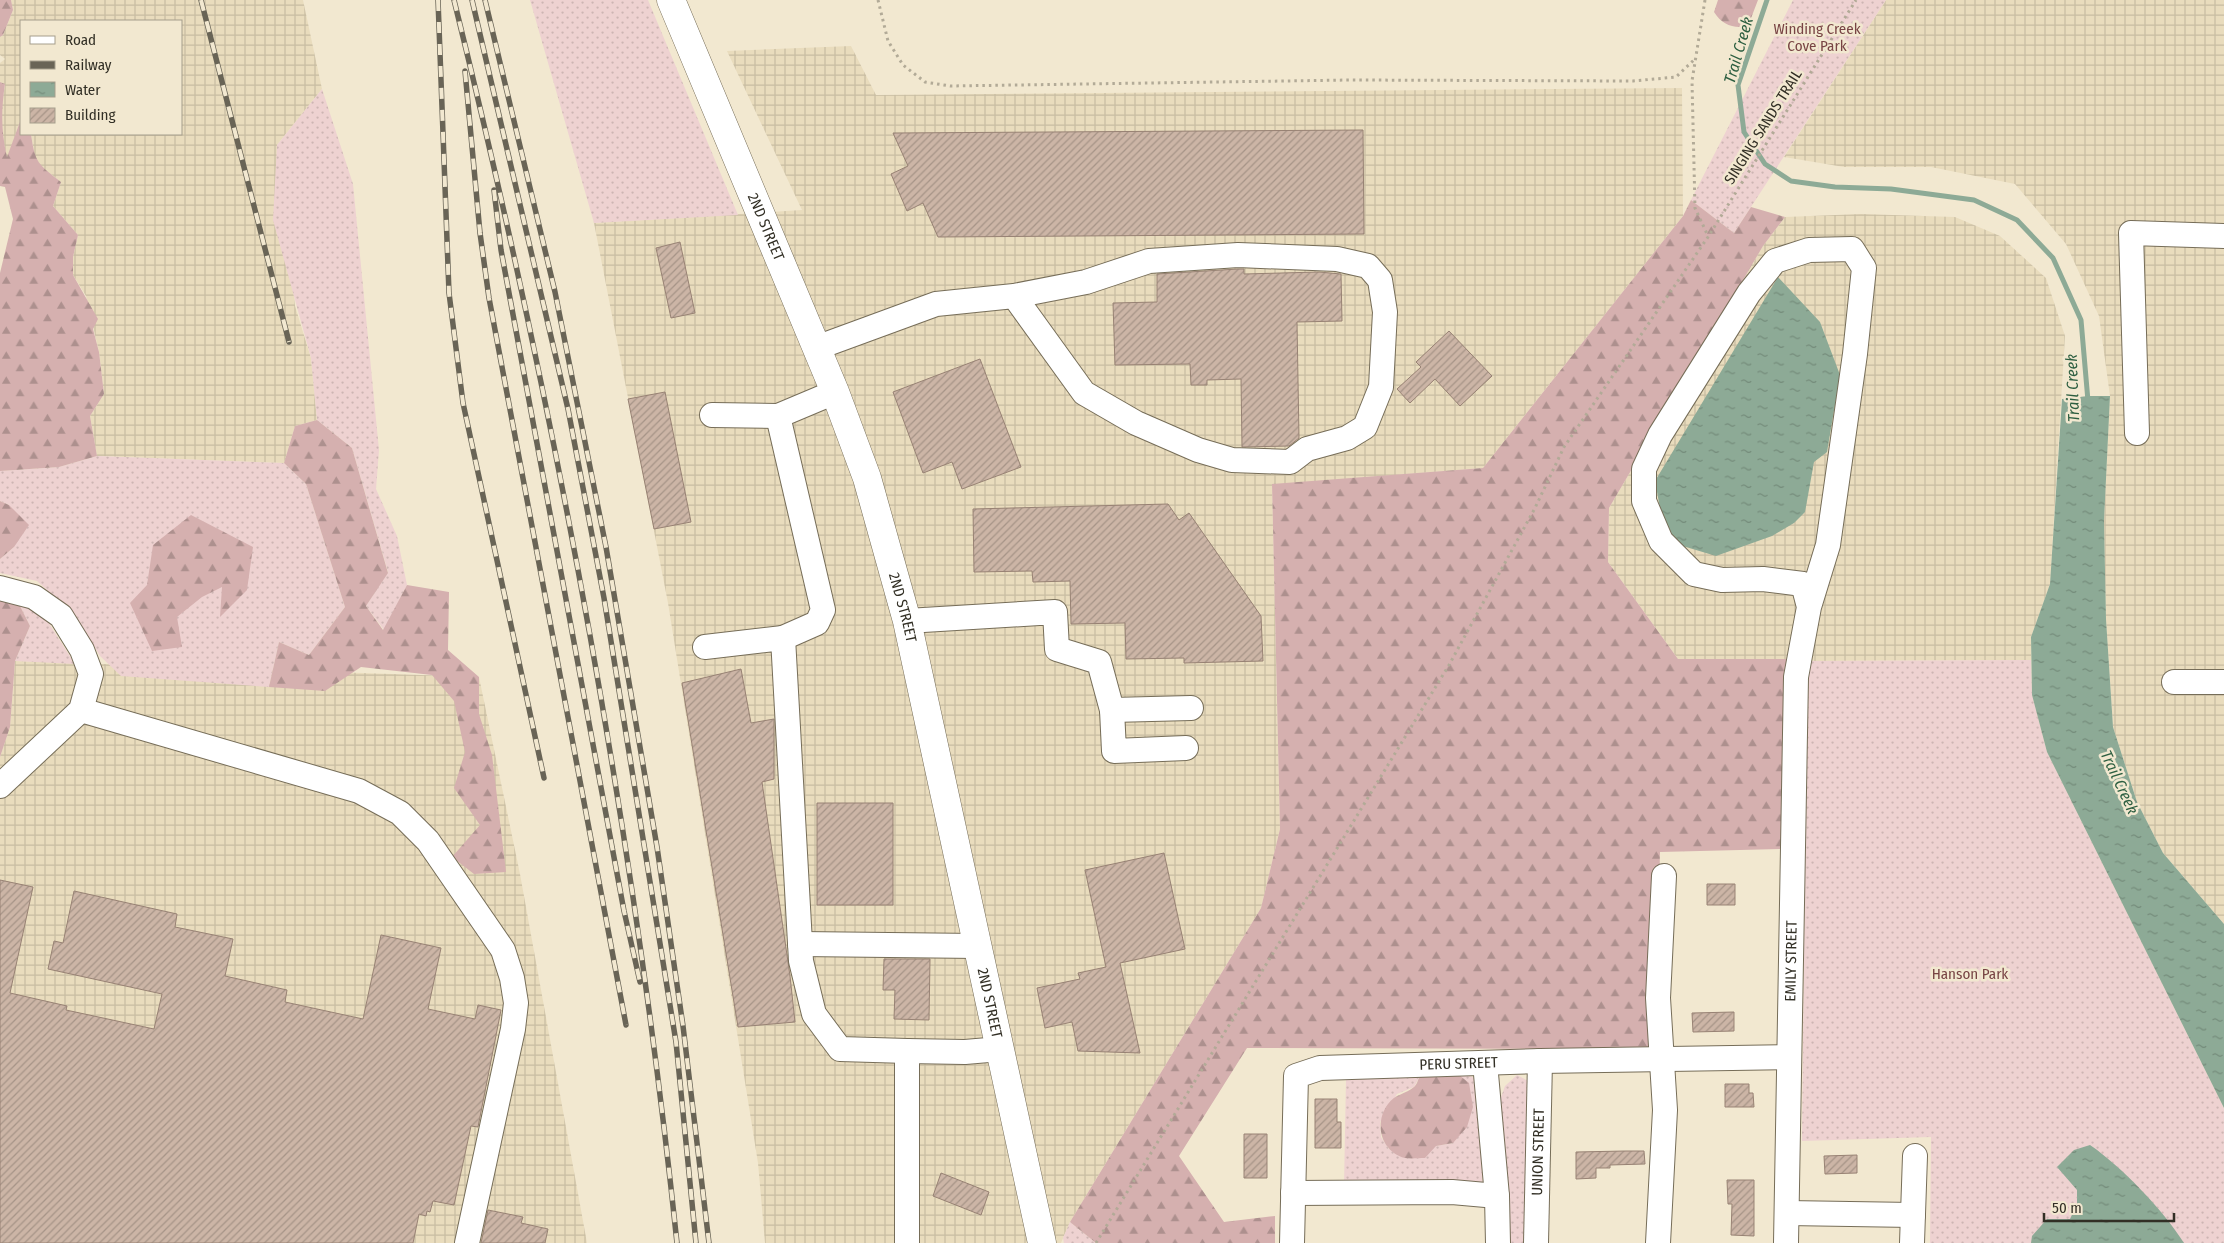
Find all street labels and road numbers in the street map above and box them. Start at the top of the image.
street label: SINGING SANDS TRAIL [1720,66,1806,188]
street label: 2ND STREET [744,191,788,263]
street label: 2ND STREET [885,571,920,644]
street label: EMILY STREET [1781,920,1801,1002]
street label: 2ND STREET [974,966,1006,1040]
street label: PERU STREET [1419,1053,1498,1074]
street label: UNION STREET [1528,1108,1548,1196]

